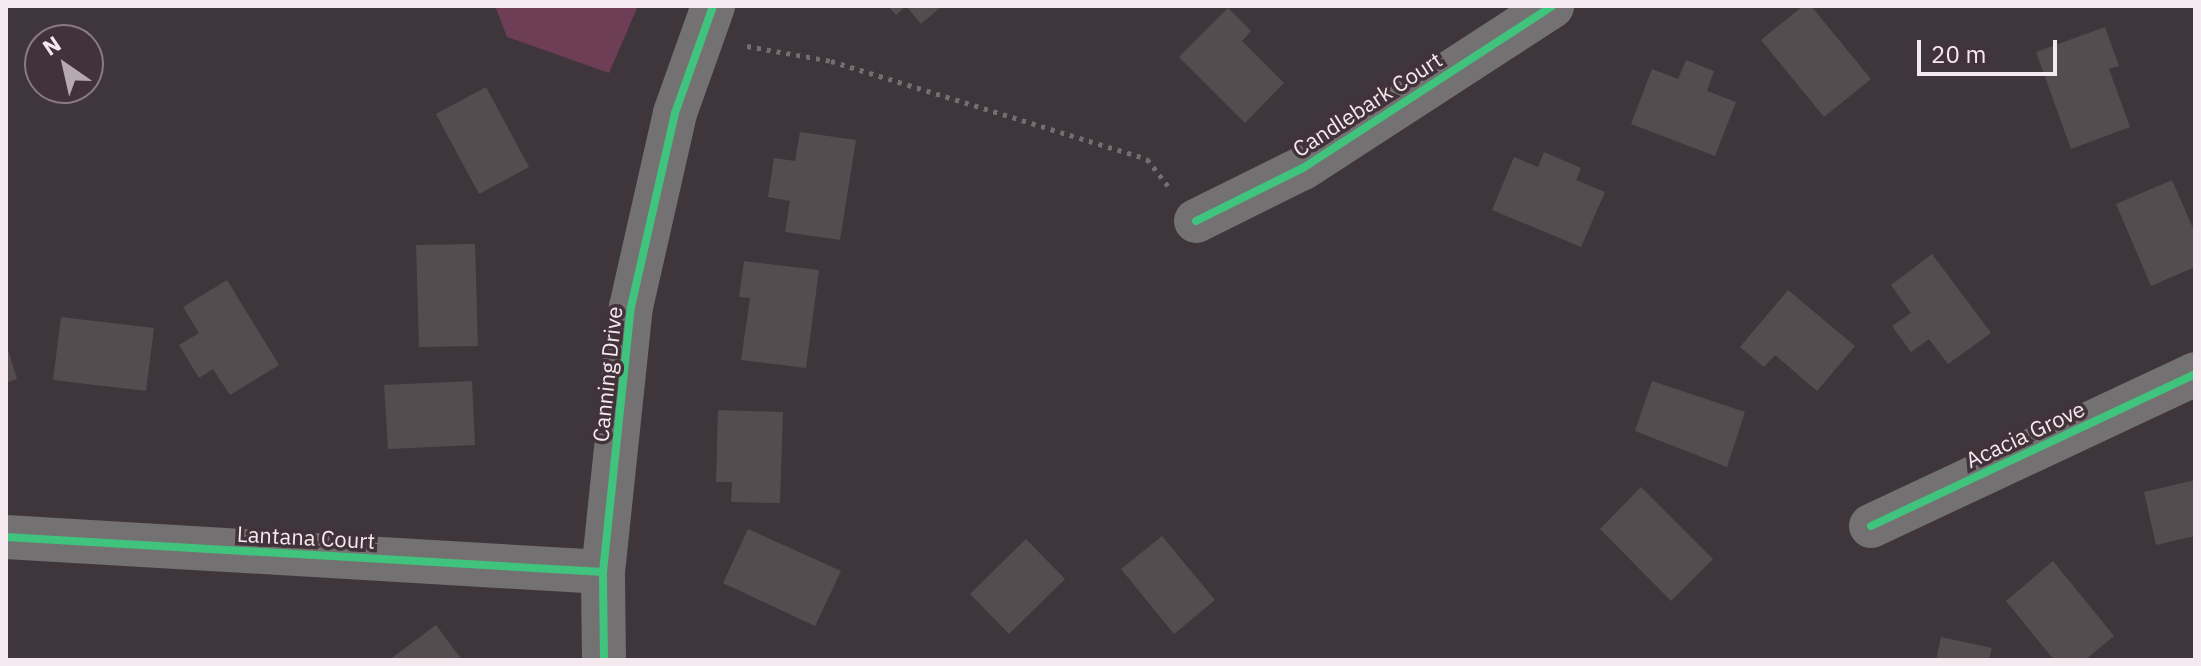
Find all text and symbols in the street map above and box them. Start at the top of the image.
north arrow [24,24,104,104]
scale bar [1921,24,2061,74]
text: N [37,29,66,62]
text: 20 m [1931,38,1986,70]
street label: Candlebark Court [1287,46,1447,162]
street label: Canning Drive [587,305,627,443]
street label: Acacia Grove [1961,395,2089,473]
street label: Lantana Court [236,520,376,554]

